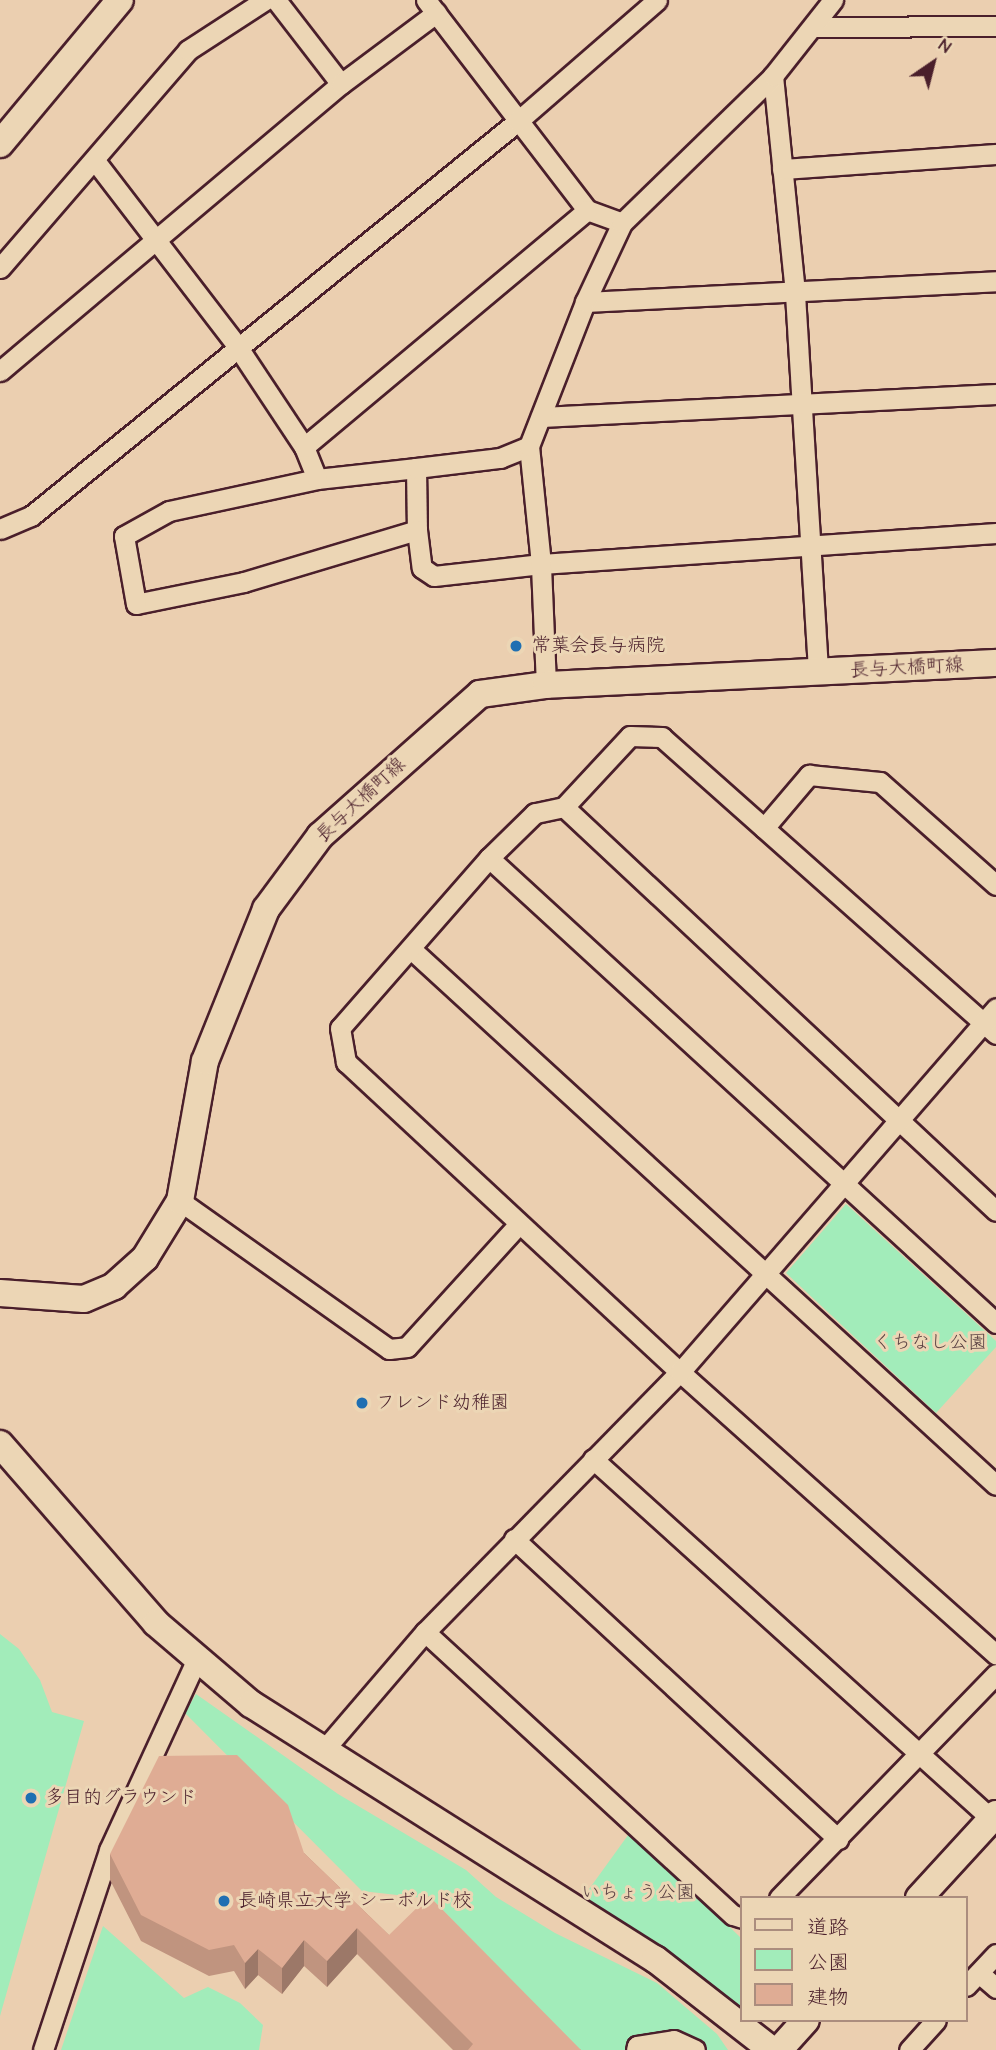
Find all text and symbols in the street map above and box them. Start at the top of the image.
north arrow [898,28,968,98]
text: N [934,33,956,58]
place label: 常葉会長与病院 [532,635,665,657]
marker: 常葉会長与病院 [506,636,526,656]
street label: 長与大橋町線 [849,654,965,682]
street label: 長与大橋町線 [312,753,410,847]
park label: くちなし公園 [873,1332,987,1354]
place label: フレンド幼稚園 [376,1392,509,1414]
marker: フレンド幼稚園 [354,1395,370,1411]
place label: 多目的グラウンド [45,1787,197,1809]
marker: 多目的グラウンド [23,1790,39,1806]
park label: いちょう公園 [581,1882,695,1904]
place label: 長崎県立大学 シーボルド校 [238,1890,472,1912]
marker: 長崎県立大学 シーボルド校 [216,1893,232,1909]
legend [740,1896,968,2022]
text: 道路 [807,1915,849,1939]
text: 公園 [807,1950,849,1974]
text: 建物 [807,1985,849,2009]

